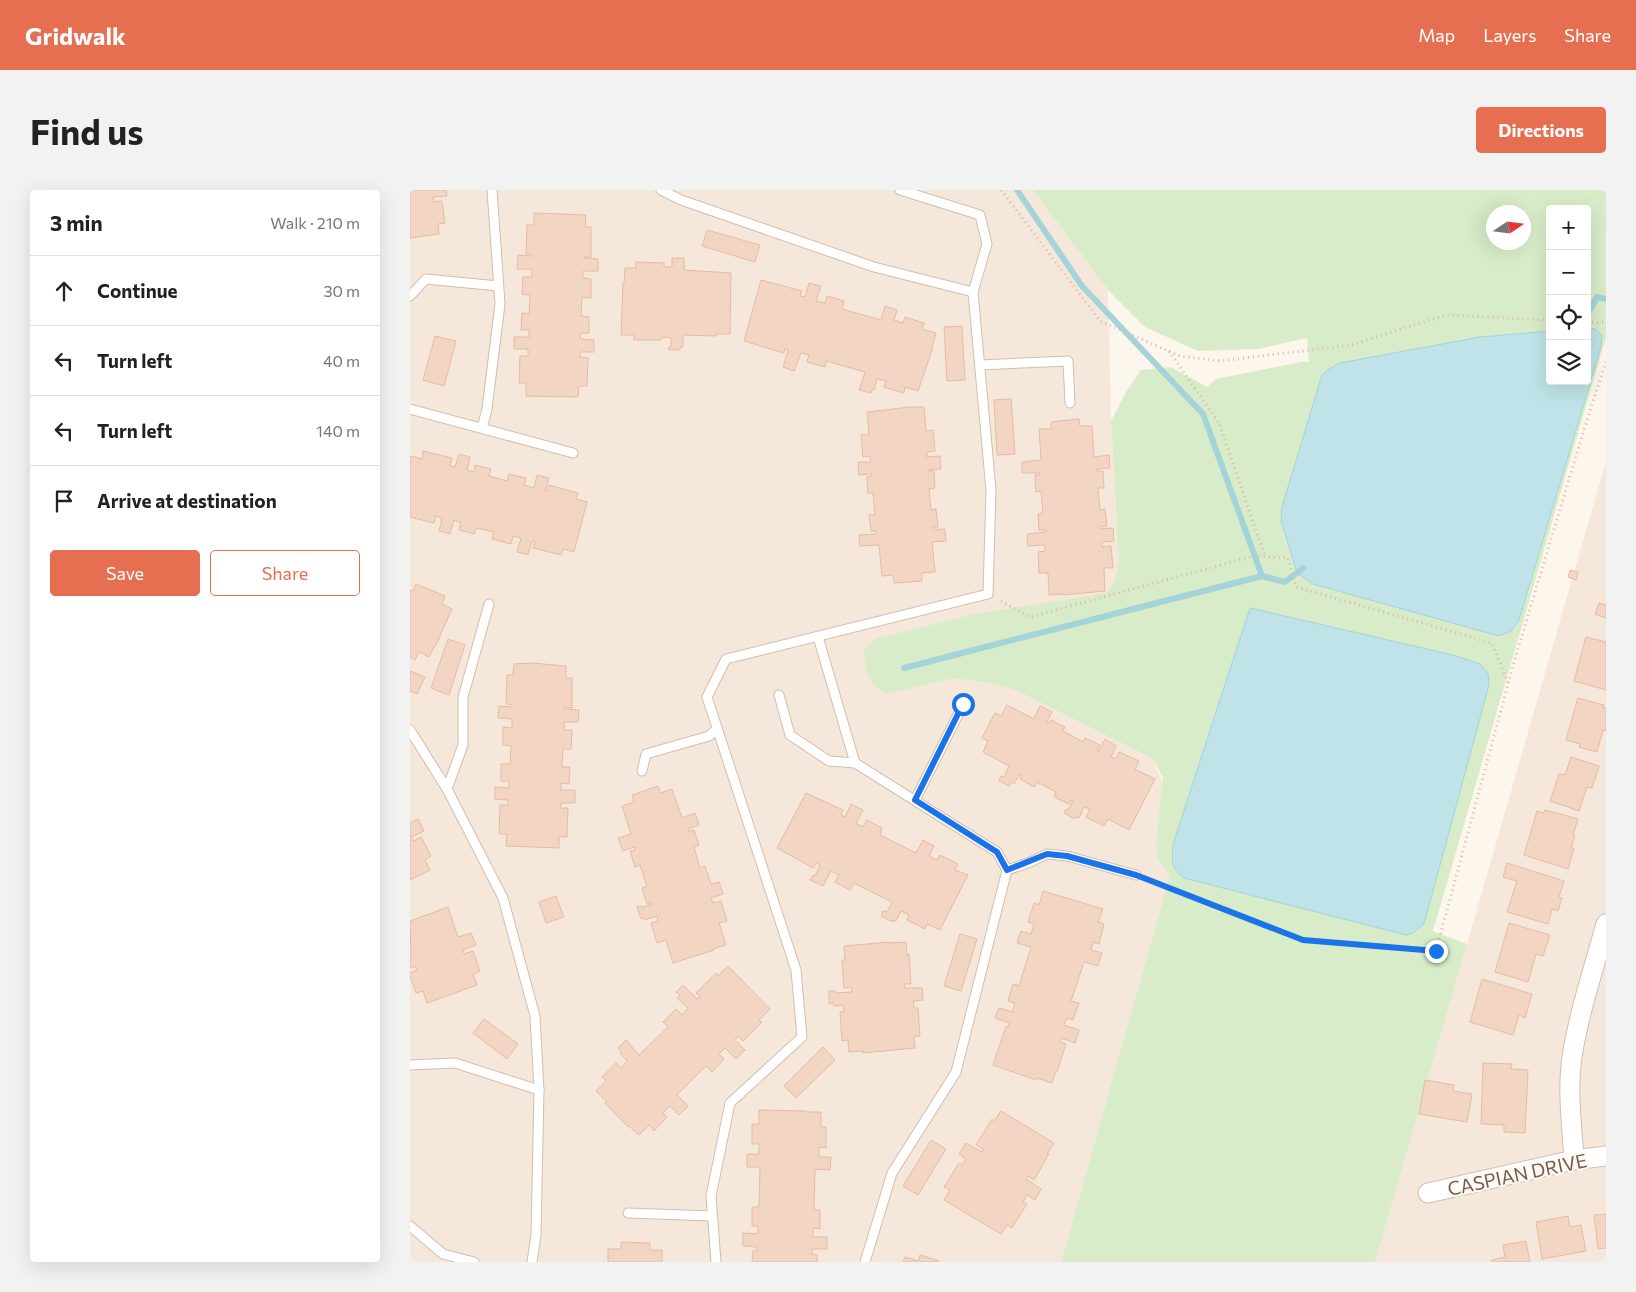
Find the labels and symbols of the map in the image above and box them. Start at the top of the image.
north arrow [1486,205,1531,250]
route start [952,693,975,716]
route end [1425,940,1448,963]
street label: CASPIAN DRIVE [1445,1148,1589,1200]

